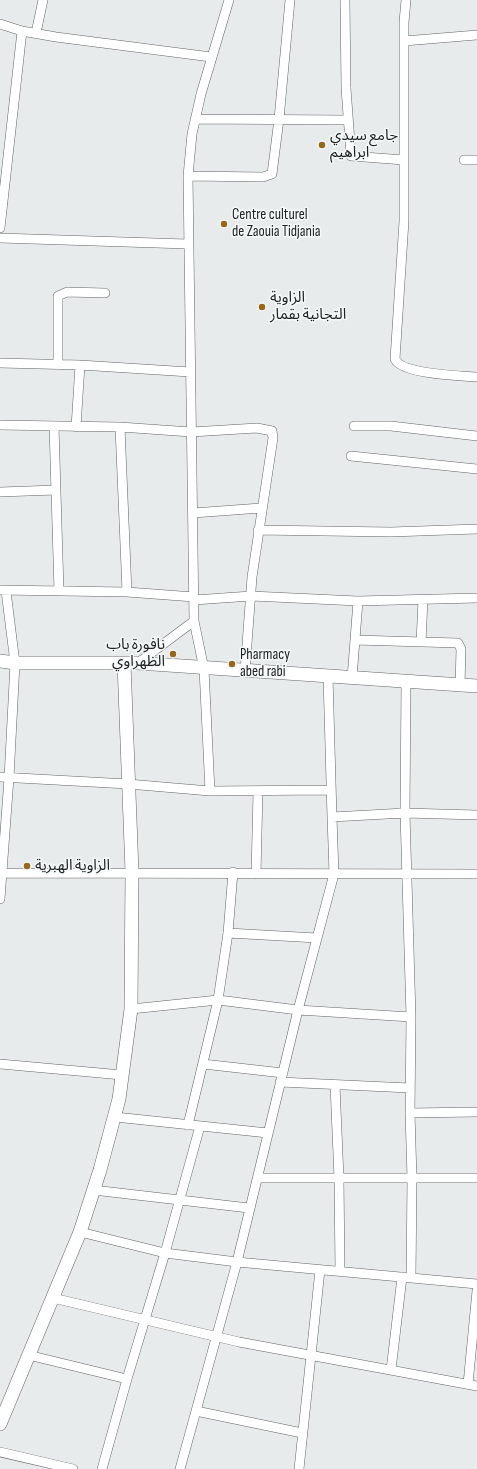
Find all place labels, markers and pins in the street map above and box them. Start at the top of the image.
place label: جامع سيدي ابراهيم [330,127,398,162]
marker: جامع سيدي ابراهيم [317,140,327,150]
place label: Centre culturel de Zaouia Tidjania [232,206,321,241]
marker: Centre culturel de Zaouia Tidjania [219,219,229,229]
place label: الزاوية التجانية بقمار [270,289,346,324]
marker: الزاوية التجانية بقمار [257,302,267,312]
place label: نافورة باب الظهراوي [106,636,165,671]
place label: Pharmacy abed rabi [240,646,290,681]
marker: نافورة باب الظهراوي [168,649,178,659]
marker: Pharmacy abed rabi [227,659,237,669]
place label: الزاوية الهبرية [35,857,110,875]
marker: الزاوية الهبرية [22,861,32,871]

